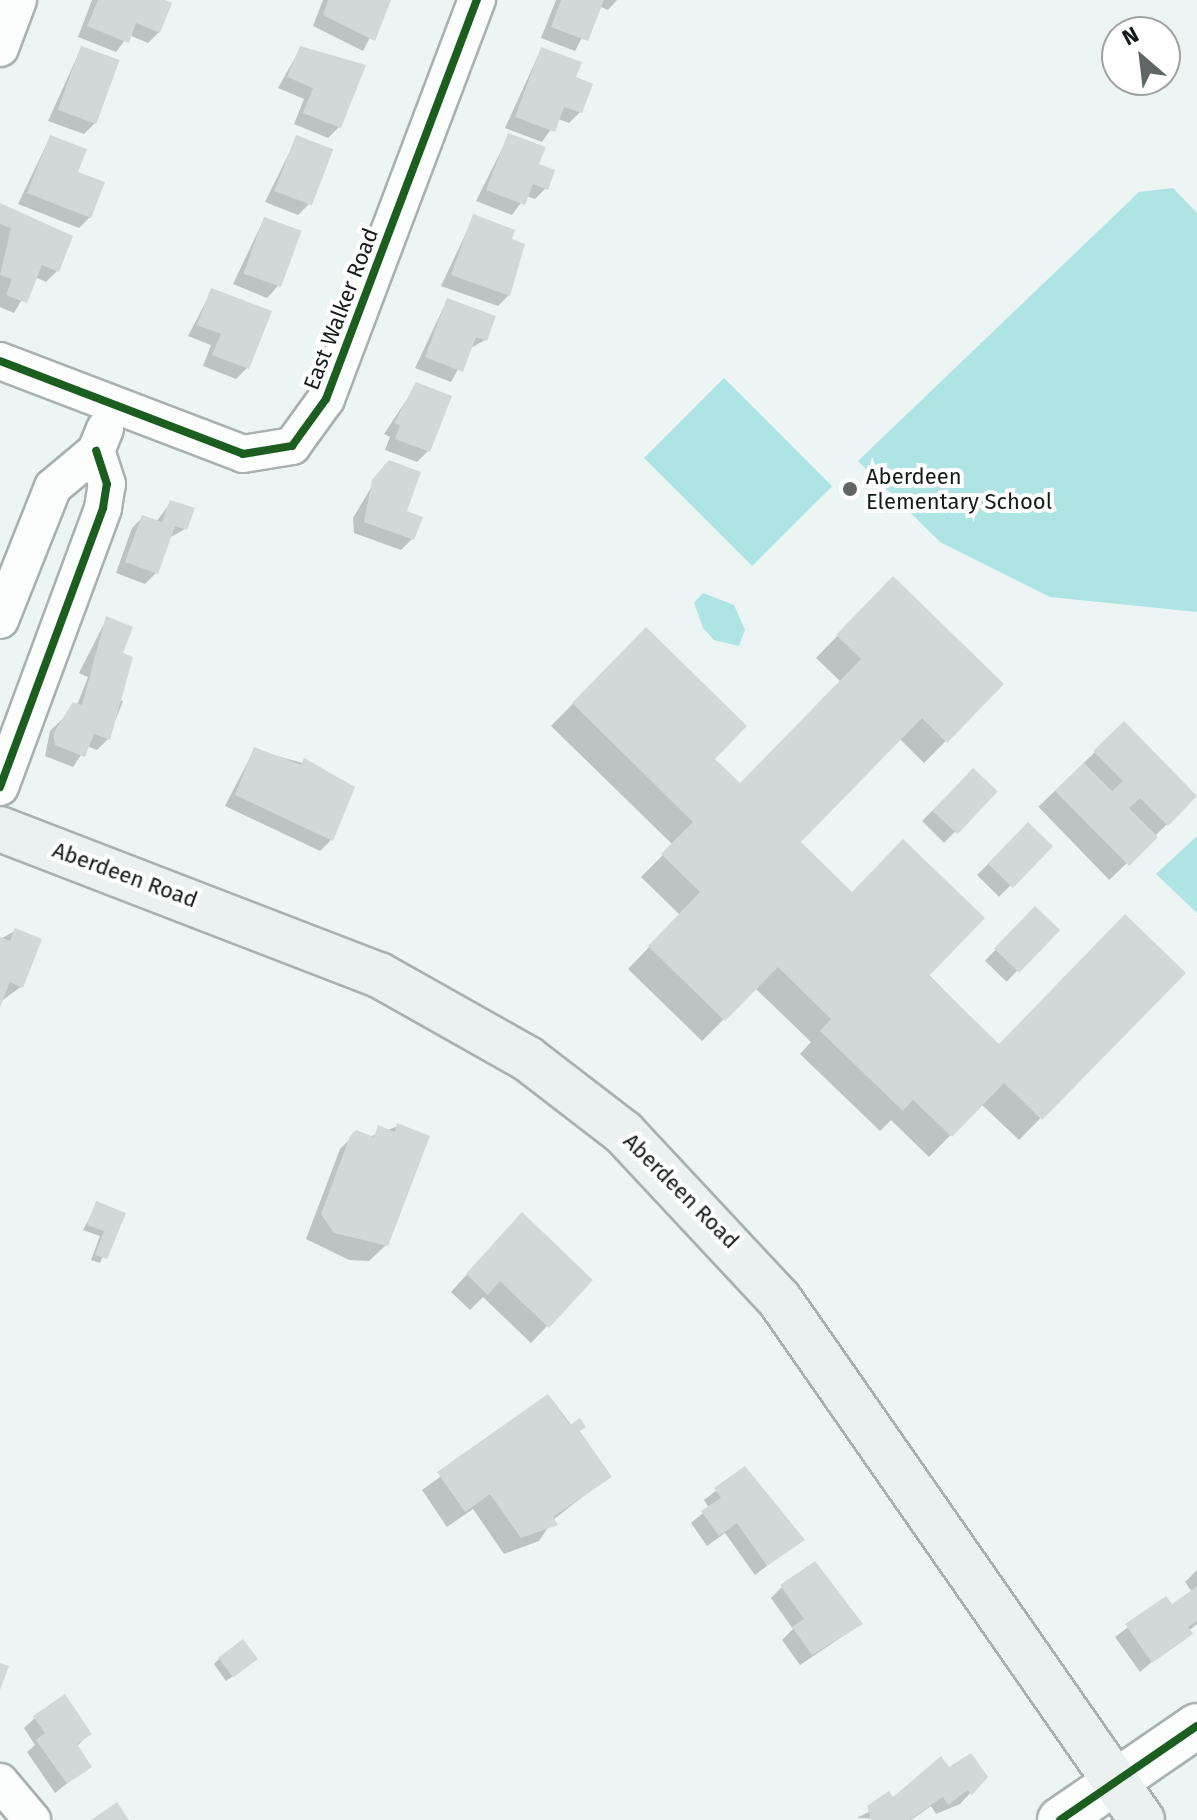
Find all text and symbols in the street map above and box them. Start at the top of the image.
north arrow [1101,16,1181,96]
text: N [1118,21,1143,51]
street label: East Walker Road [298,224,384,394]
place label: Aberdeen Elementary School [866,463,1052,514]
marker: Aberdeen Elementary School [841,480,859,498]
street label: Aberdeen Road [49,837,201,913]
street label: Aberdeen Road [618,1128,744,1254]

